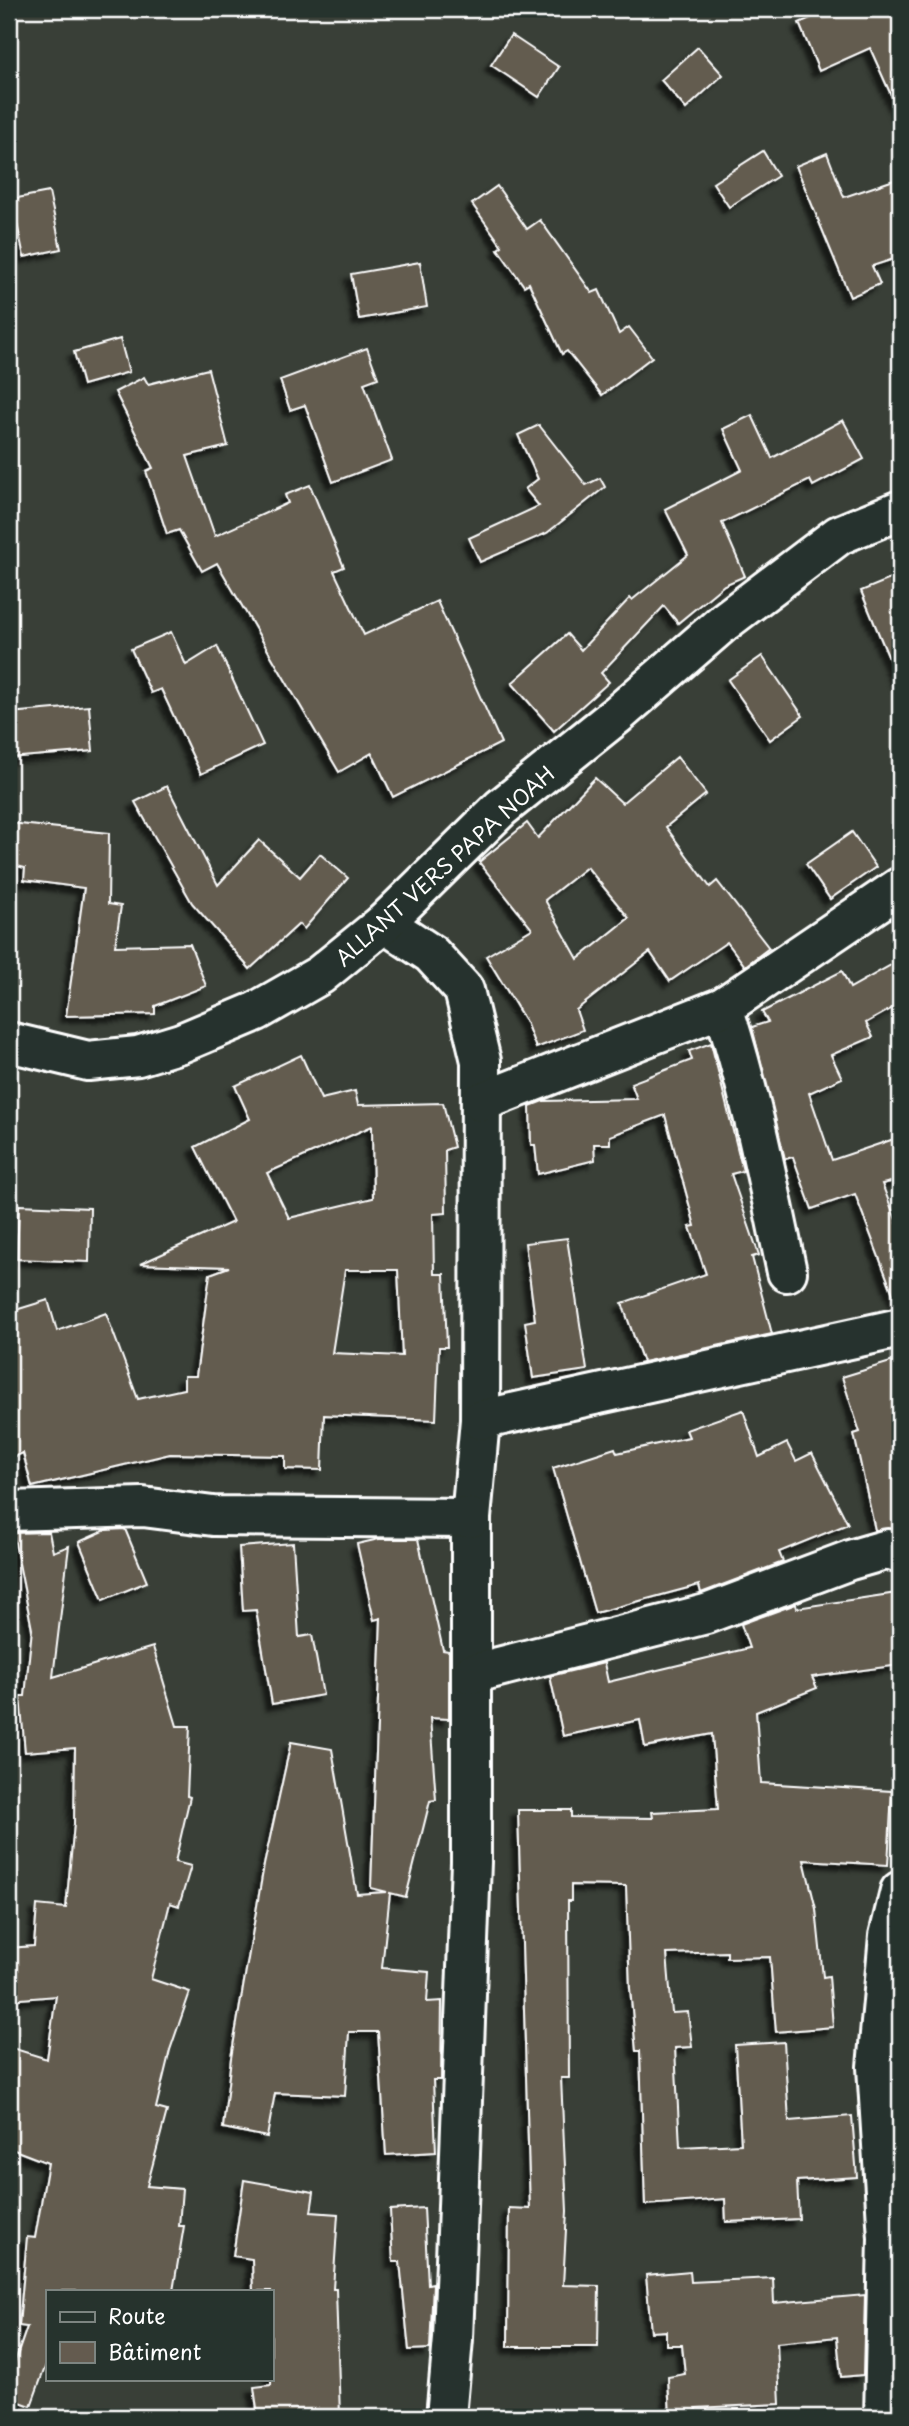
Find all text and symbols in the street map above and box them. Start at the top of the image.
street label: ALLANT VERS PAPA NOAH [327,757,561,973]
legend [46,2290,273,2380]
text: Route [108,2299,166,2331]
text: Bâtiment [108,2335,201,2367]

